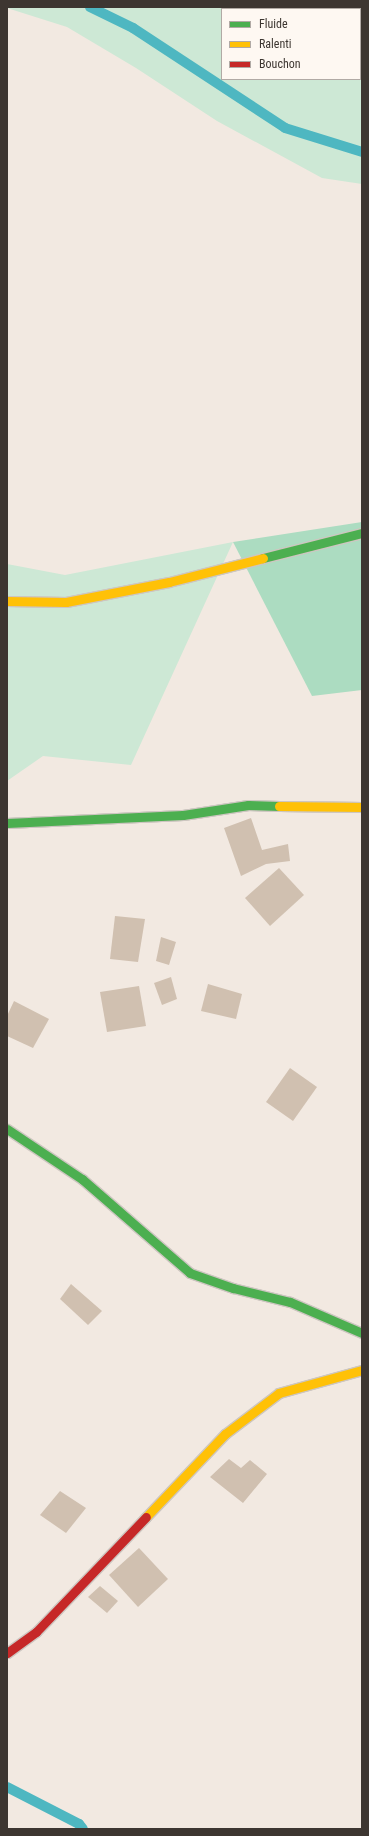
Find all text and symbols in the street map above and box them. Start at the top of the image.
legend [221,8,361,80]
text: Fluide [259,17,288,31]
text: Ralenti [259,37,292,51]
text: Bouchon [259,57,301,71]

